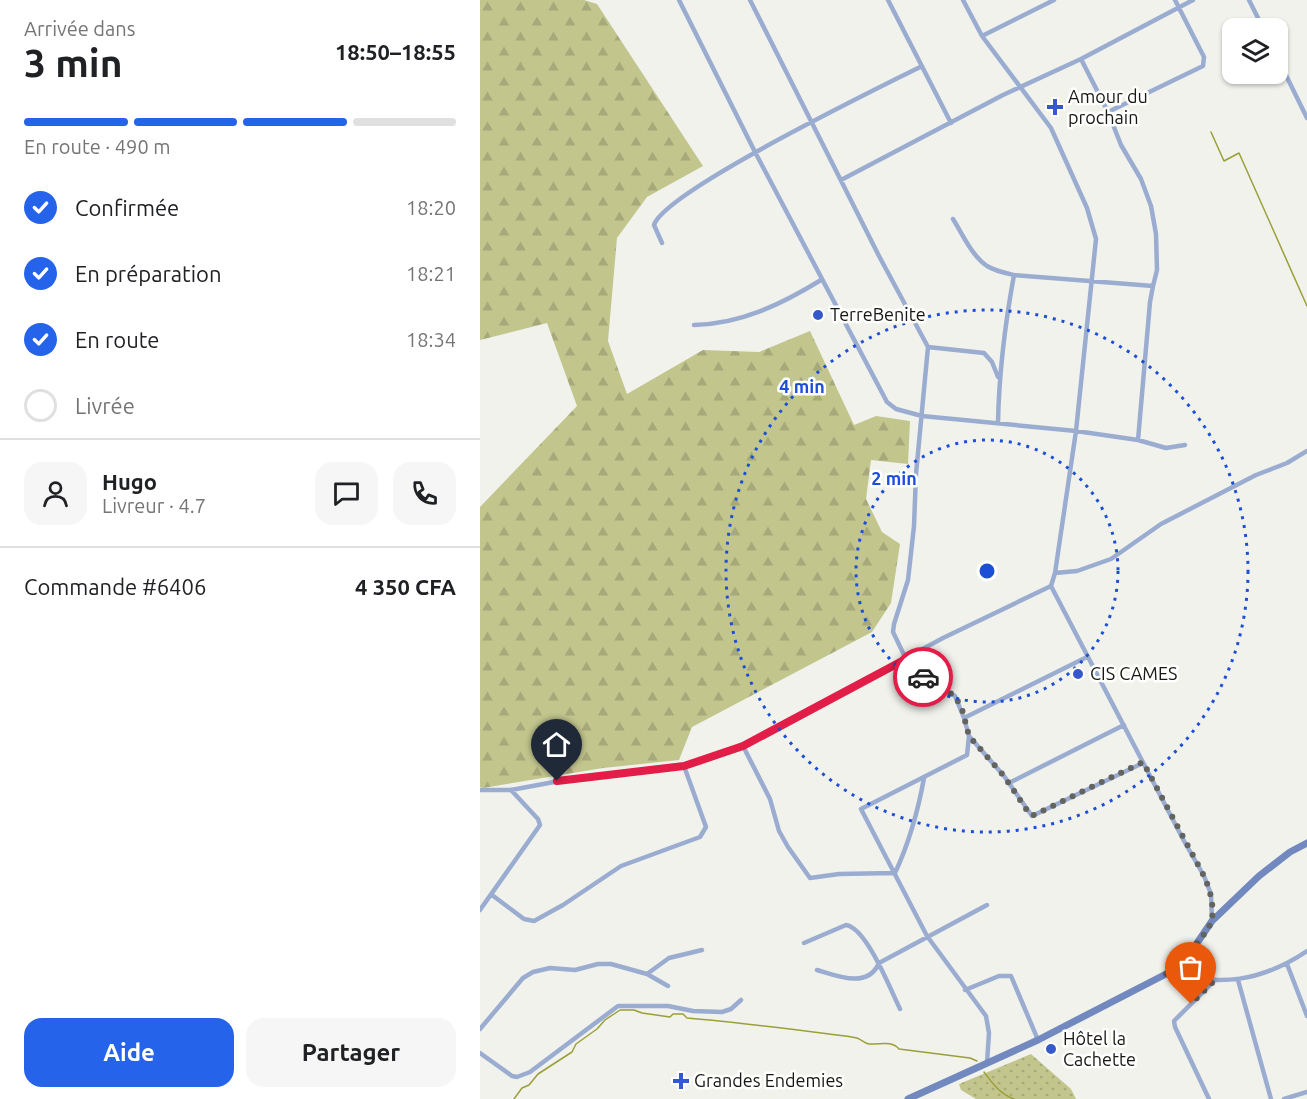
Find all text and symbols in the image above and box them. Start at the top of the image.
text: Arrivée dans [24,17,135,40]
map controls [1222,18,1288,84]
button: layers [1222,18,1288,84]
text: 18:50–18:55 [335,39,456,64]
text: 3 min [24,41,123,84]
place label: Amour du prochain [1068,86,1148,127]
marker: Amour du prochain [1046,98,1064,116]
text: En route · 490 m [24,135,171,158]
icon: check [24,191,57,224]
text: Confirmée [75,195,179,220]
text: 18:20 [406,196,456,219]
icon: check [24,257,57,290]
text: En préparation [75,261,222,286]
text: 18:21 [406,262,456,285]
place label: TerreBenite [830,304,926,324]
marker: TerreBenite [811,308,825,322]
icon: check [24,323,57,356]
text: En route [75,327,159,352]
text: 18:34 [406,328,456,351]
text: 4 min [779,376,825,396]
text: Livrée [75,393,135,418]
button: person [24,462,87,525]
button: chat [315,462,378,525]
button: phone [393,462,456,525]
text: 2 min [871,468,917,488]
text: Hugo [102,469,157,494]
text: Livreur · 4.7 [102,494,206,517]
centre of rings [977,561,997,581]
text: Commande #6406 [24,574,206,599]
text: 4 350 CFA [355,574,456,599]
courier [893,647,953,707]
icon: car [907,661,940,694]
place label: CIS CAMES [1090,663,1178,683]
marker: CIS CAMES [1071,667,1085,681]
pin [531,719,582,781]
icon: home [540,728,573,761]
pin [1165,942,1216,1004]
icon: bag [1174,951,1207,984]
button: Aide [24,1018,234,1087]
button: Partager [246,1018,456,1087]
place label: Hôtel la Cachette [1063,1028,1136,1069]
marker: Hôtel la Cachette [1044,1042,1058,1056]
place label: Grandes Endemies [694,1070,843,1090]
marker: Grandes Endemies [672,1072,690,1090]

